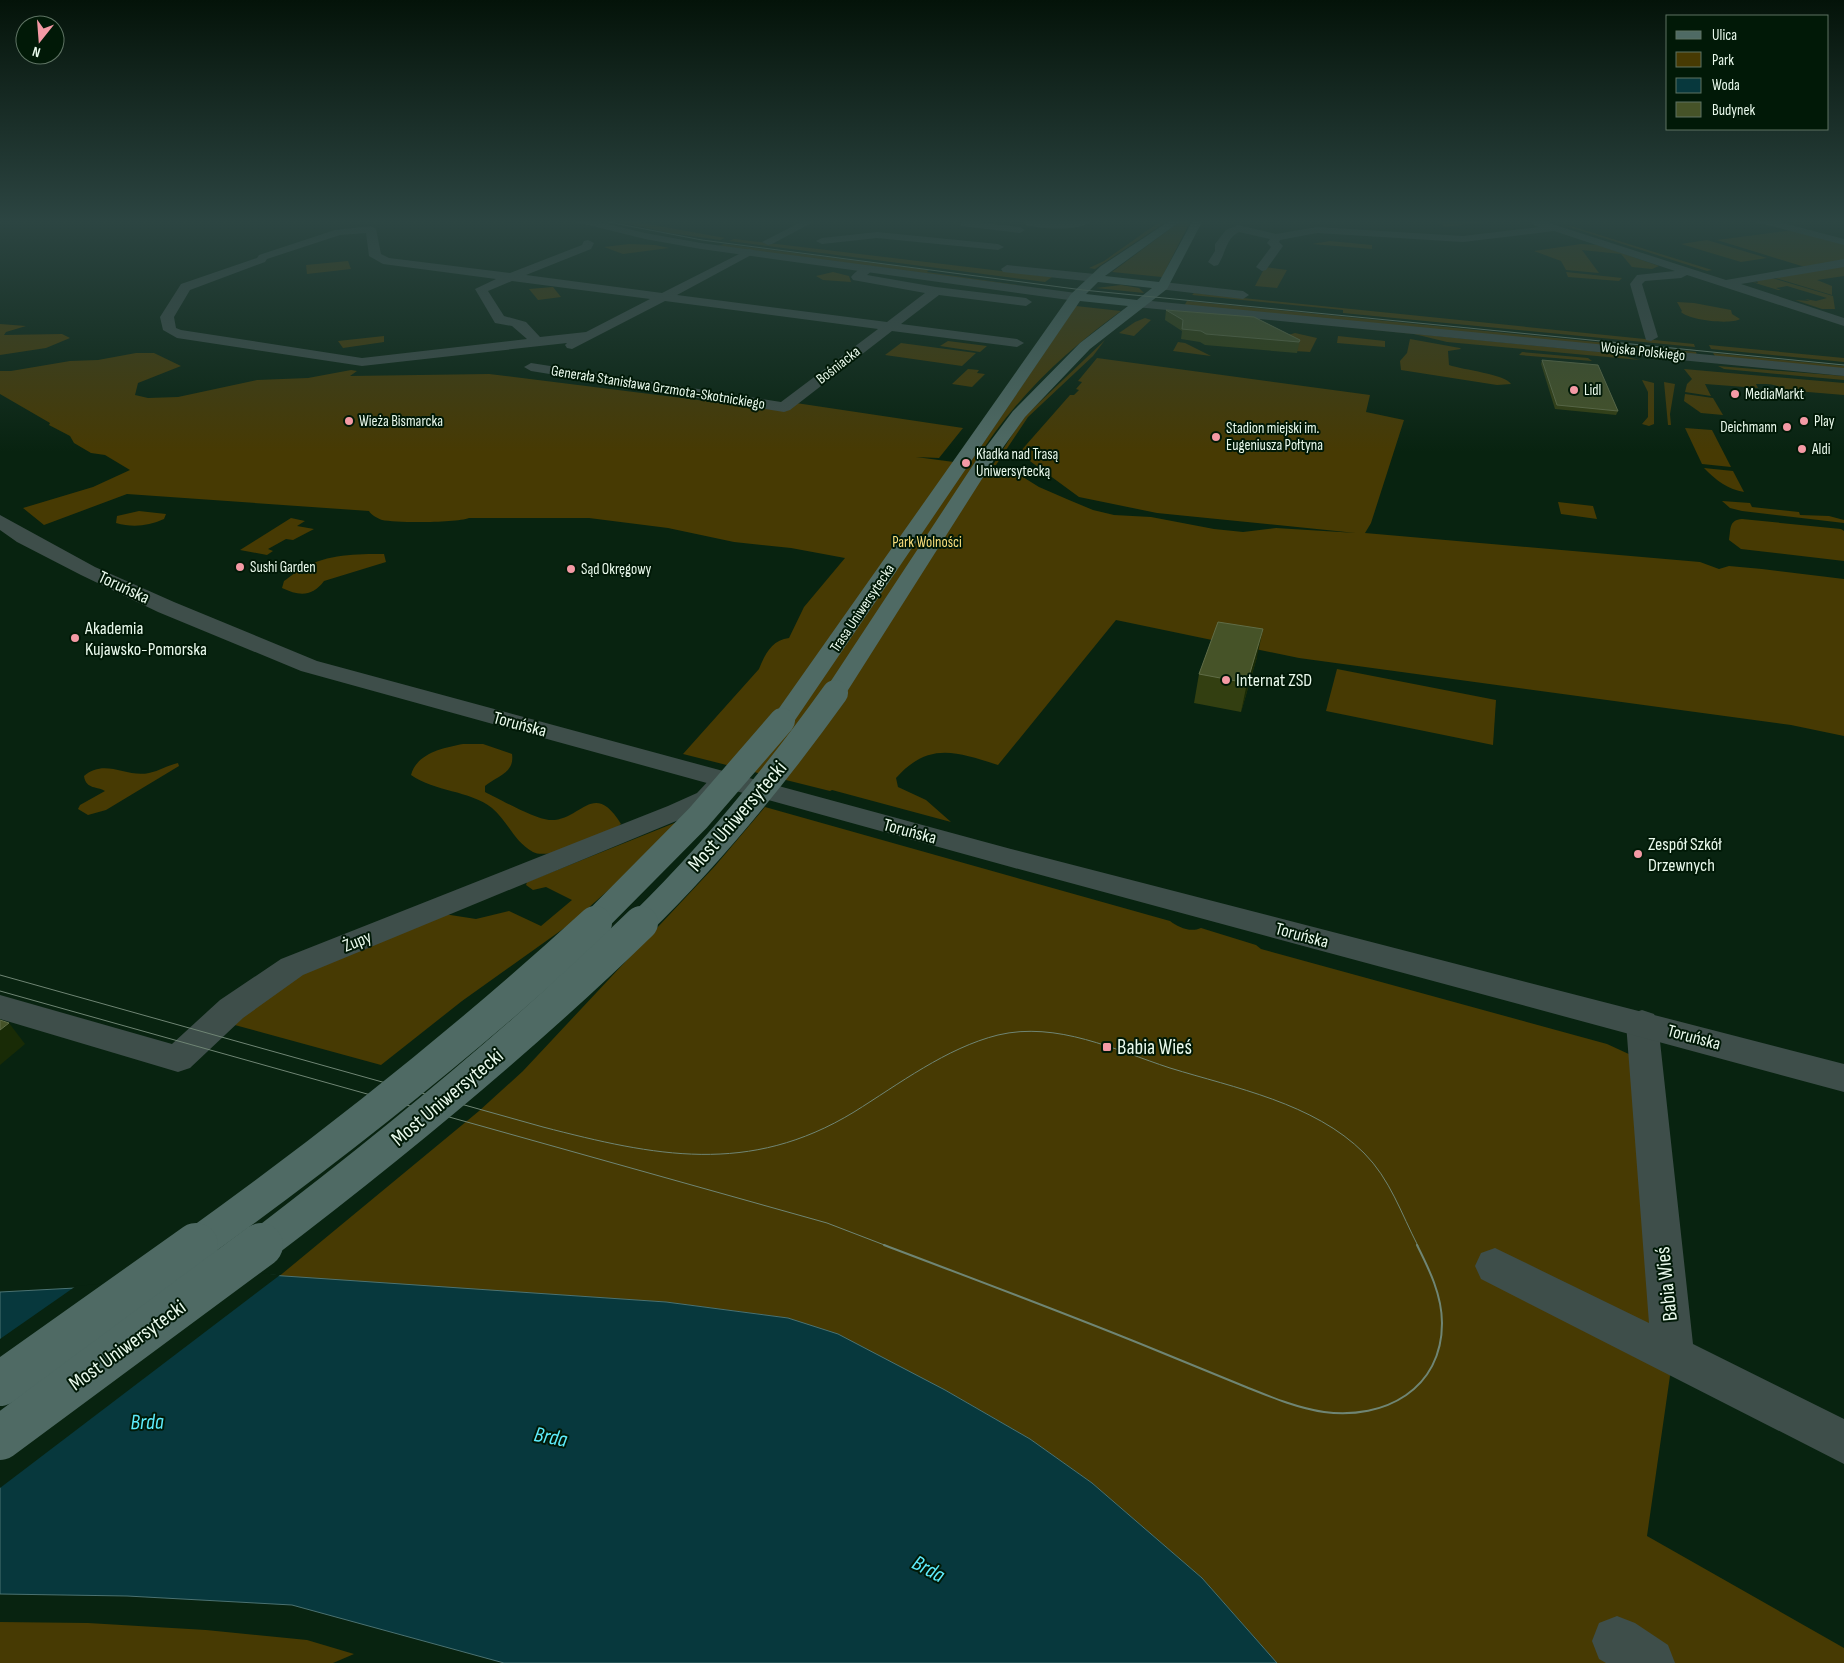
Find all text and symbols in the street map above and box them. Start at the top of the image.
north arrow [15,15,65,65]
legend [1666,15,1829,130]
text: Ulica [1712,26,1737,45]
text: N [30,43,42,61]
text: Park [1712,51,1734,70]
text: Woda [1712,76,1740,95]
text: Budynek [1712,101,1755,120]
street label: Wojska Polskiego [1600,338,1686,365]
street label: Bośniacka [812,342,864,389]
street label: Generała Stanisława Grzmota-Skotnickiego [550,361,766,414]
place label: Lidl [1584,381,1601,400]
marker: Lidl [1568,384,1580,396]
place label: MediaMarkt [1745,385,1804,404]
marker: MediaMarkt [1729,388,1741,400]
place label: Wieża Bismarcka [359,412,443,431]
place label: Play [1814,412,1835,431]
marker: Wieża Bismarcka [343,415,355,427]
marker: Play [1798,415,1810,427]
place label: Deichmann [1720,418,1777,437]
place label: Stadion miejski im. Eugeniusza Połtyna [1226,419,1323,455]
marker: Deichmann [1781,421,1793,433]
marker: Stadion miejski im. Eugeniusza Połtyna [1210,431,1222,443]
place label: Aldi [1811,440,1831,459]
marker: Aldi [1796,443,1808,455]
place label: Kładka nad Trasą Uniwersytecką [976,445,1059,481]
marker: Kładka nad Trasą Uniwersytecką [960,457,972,469]
park label: Park Wolności [892,533,962,552]
place label: Sushi Garden [250,558,316,577]
place label: Sąd Okręgowy [581,560,652,579]
street label: Trasa Uniwersytecka [826,560,899,656]
marker: Sushi Garden [234,561,246,573]
marker: Sąd Okręgowy [565,563,577,575]
street label: Toruńska [95,566,153,608]
place label: Akademia Kujawsko-Pomorska [84,618,207,660]
marker: Akademia Kujawsko-Pomorska [69,632,81,644]
place label: Internat ZSD [1236,670,1312,691]
marker: Internat ZSD [1220,674,1232,686]
street label: Toruńska [491,707,549,742]
street label: Most Uniwersytecki [683,756,792,877]
street label: Toruńska [881,814,939,849]
place label: Zespół Szkół Drzewnych [1648,834,1722,876]
marker: Zespół Szkół Drzewnych [1632,848,1644,860]
street label: Toruńska [1273,918,1331,953]
street label: Żupy [340,926,375,957]
street label: Toruńska [1665,1020,1723,1055]
place label: Babia Wieś [1117,1035,1192,1060]
marker: Babia Wieś [1101,1041,1113,1053]
street label: Most Uniwersytecki [386,1043,508,1151]
street label: Babia Wieś [1650,1245,1683,1323]
street label: Most Uniwersytecki [64,1295,191,1396]
water label: Brda [130,1409,164,1436]
water label: Brda [532,1421,570,1454]
water label: Brda [907,1550,949,1589]

